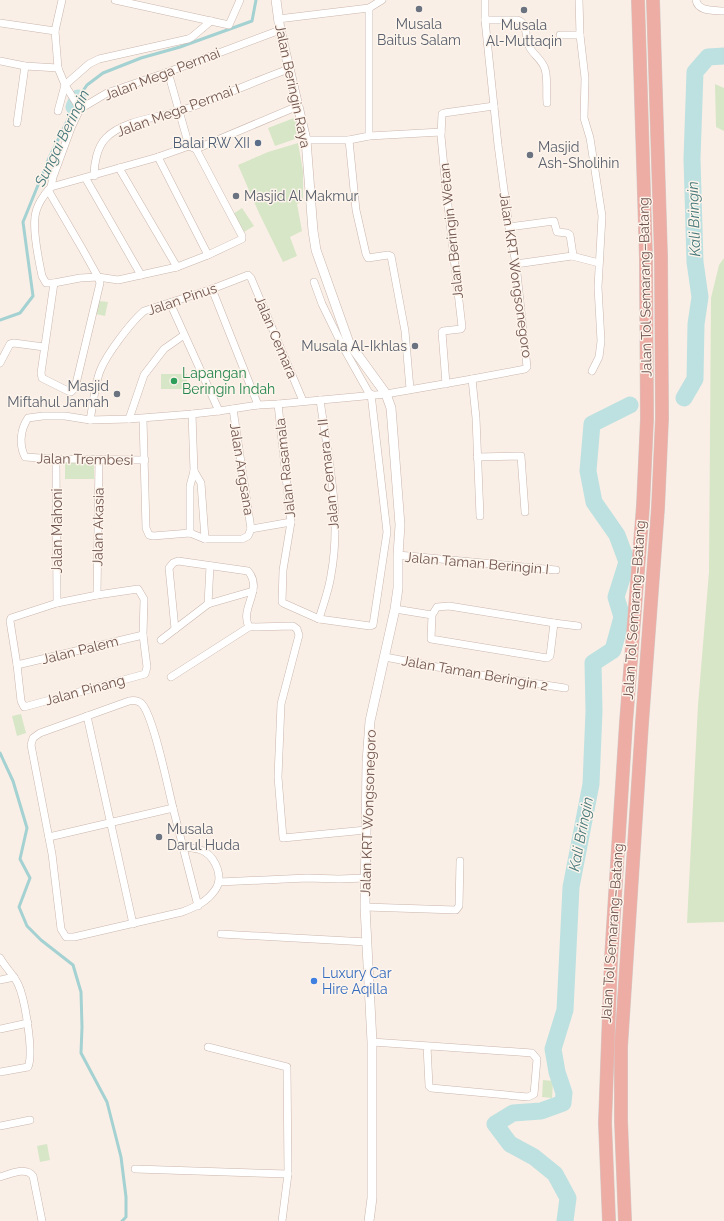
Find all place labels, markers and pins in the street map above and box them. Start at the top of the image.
marker: Musala Baitus Salam [414,4,424,14]
marker: Musala Al-Muttaqin [519,5,529,15]
place label: Musala Baitus Salam [377,16,461,48]
place label: Musala Al-Muttaqin [486,17,562,49]
place label: Balai RW XII [173,135,250,151]
marker: Balai RW XII [253,138,263,148]
place label: Masjid Ash-Sholihin [538,139,619,171]
marker: Masjid Ash-Sholihin [525,150,535,160]
place label: Masjid Al Makmur [244,188,359,204]
marker: Masjid Al Makmur [231,191,241,201]
place label: Musala Al-Ikhlas [301,338,407,354]
marker: Musala Al-Ikhlas [410,341,420,351]
place label: Lapangan Beringin Indah [182,365,275,397]
marker: Lapangan Beringin Indah [169,376,179,386]
place label: Masjid Miftahul Jannah [7,378,109,410]
marker: Masjid Miftahul Jannah [112,389,122,399]
place label: Musala Darul Huda [167,821,240,853]
marker: Musala Darul Huda [154,832,164,842]
place label: Luxury Car Hire Aqilla [322,965,392,997]
marker: Luxury Car Hire Aqilla [309,976,319,986]

